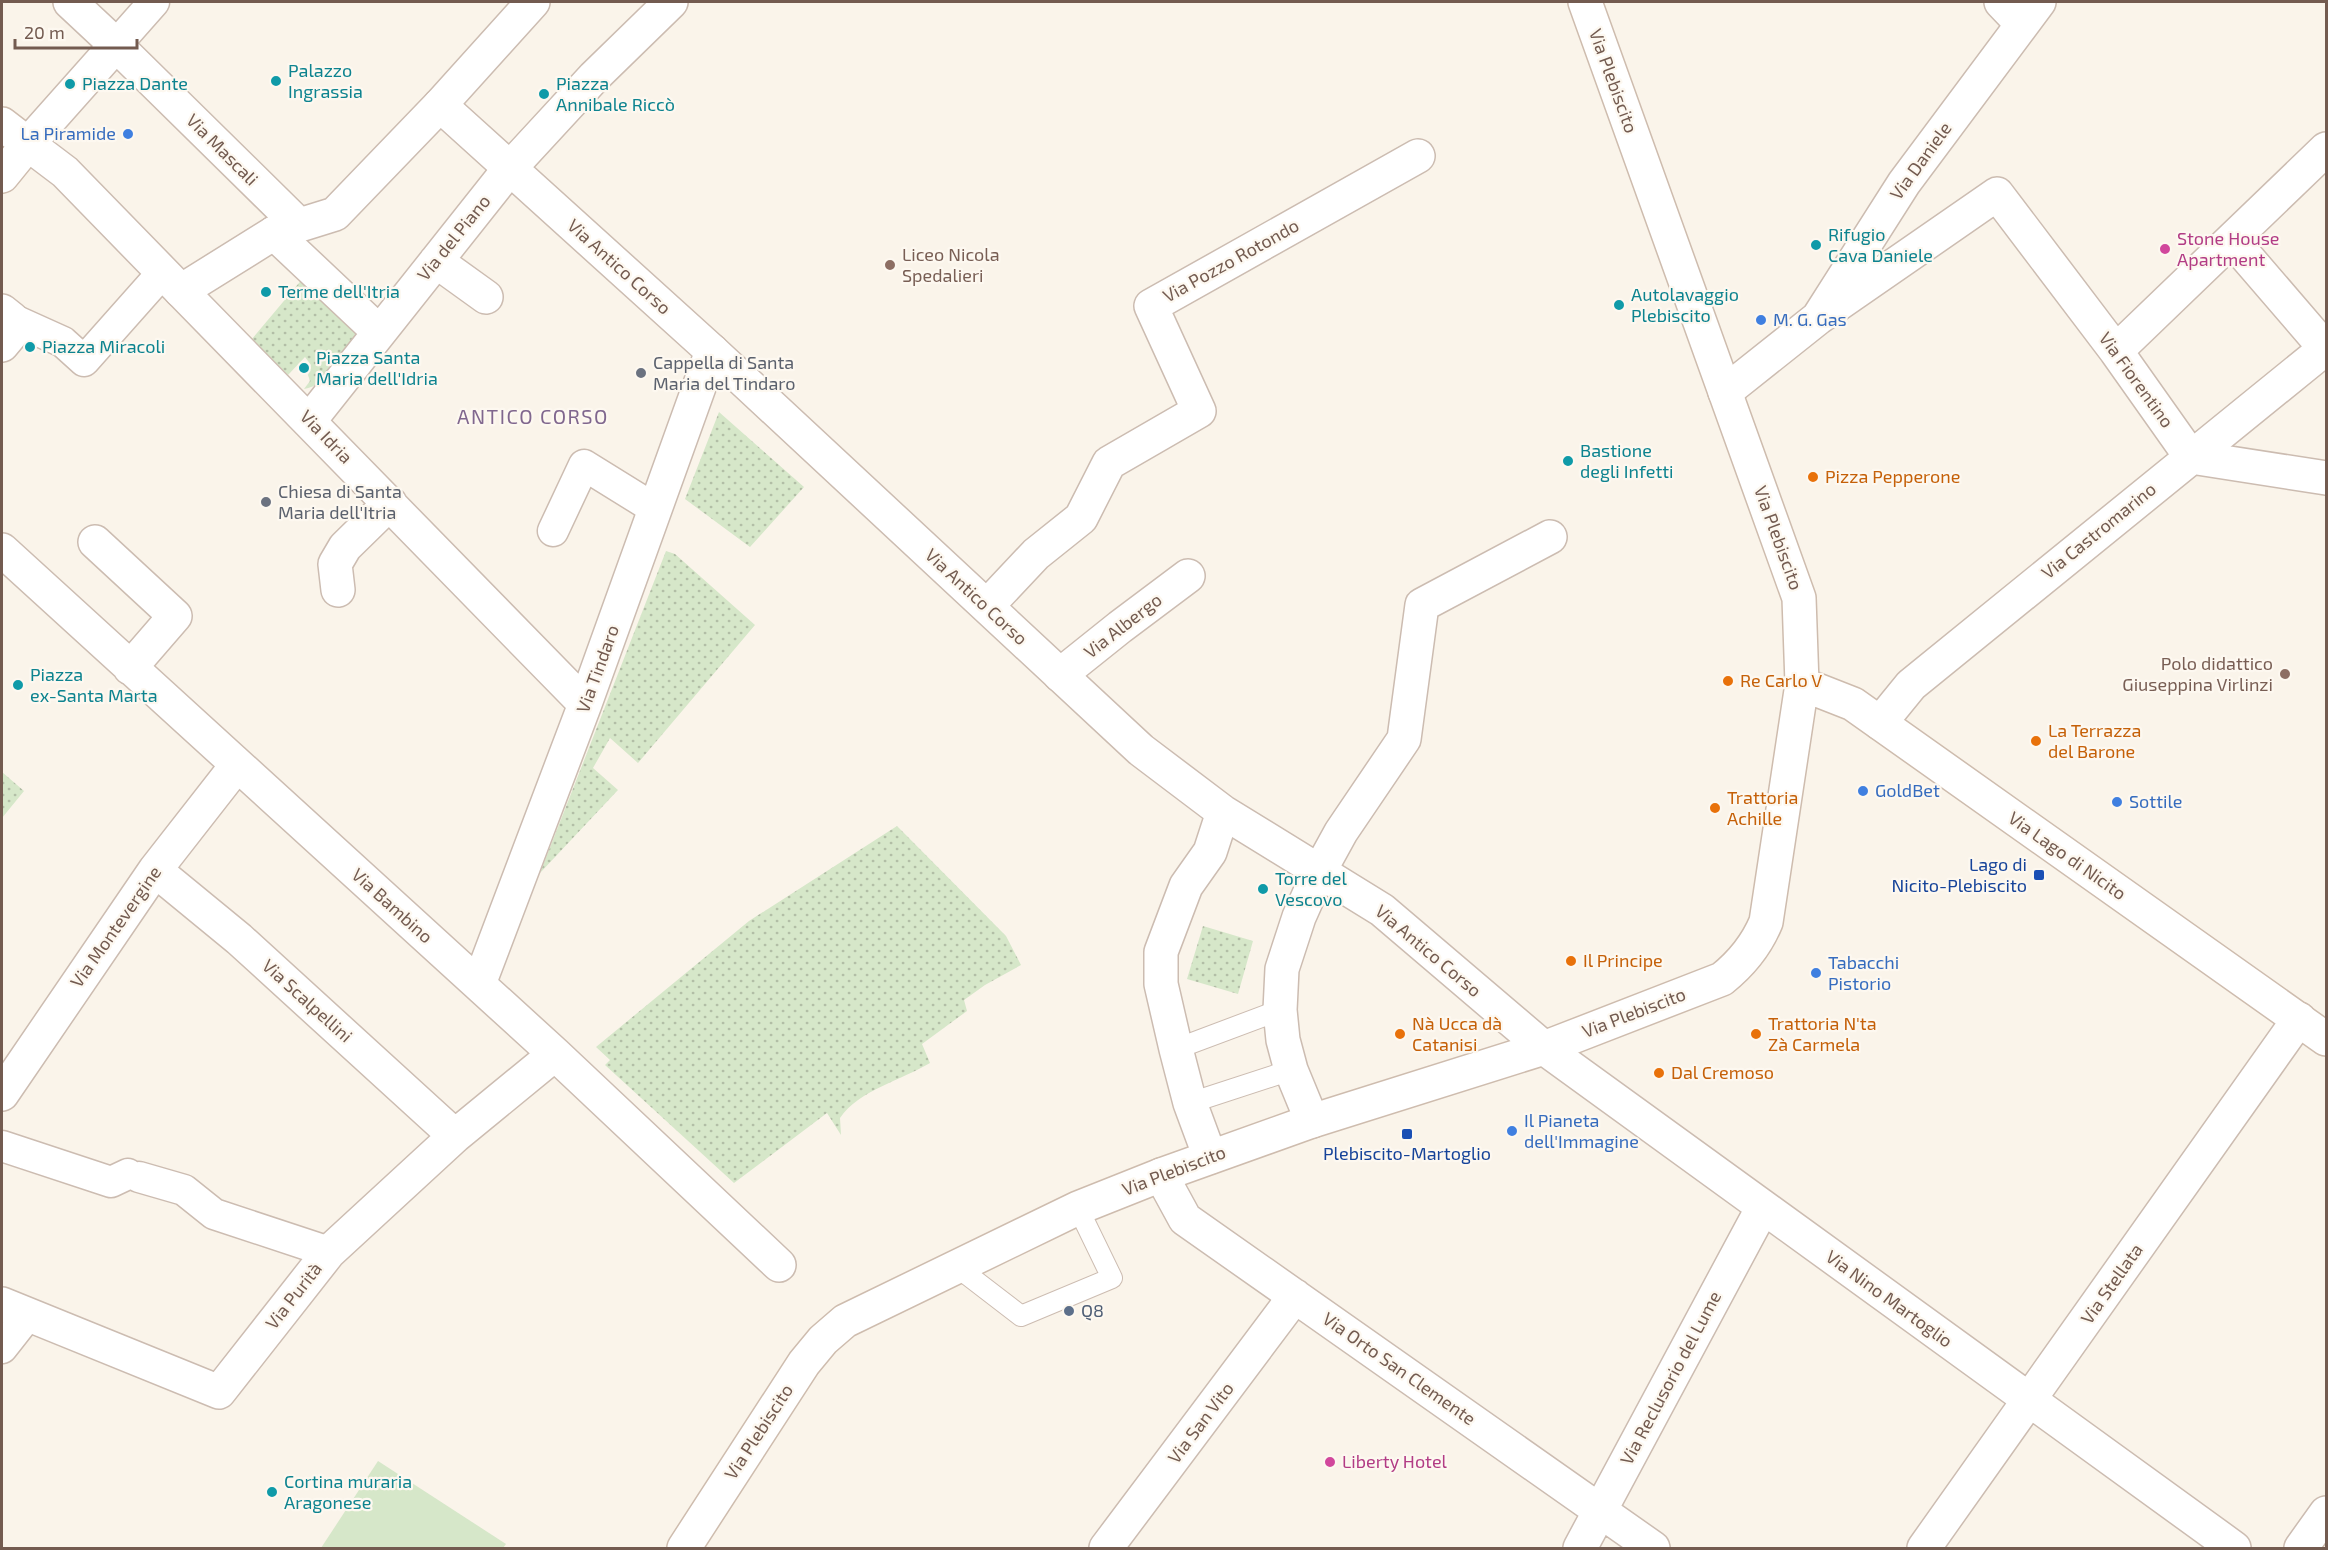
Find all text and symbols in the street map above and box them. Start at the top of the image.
scale bar [15,12,136,50]
text: 20 m [24,21,65,43]
street label: Via Plebiscito [1585,26,1643,136]
place label: Palazzo Ingrassia [288,59,363,102]
place label: Piazza Dante [82,72,188,94]
place label: Piazza Annibale Riccò [556,72,675,115]
marker: Palazzo Ingrassia [269,74,283,88]
marker: Piazza Dante [63,77,77,91]
marker: Piazza Annibale Riccò [537,87,551,101]
street label: Via Mascali [182,109,263,190]
street label: Via Daniele [1885,117,1956,204]
place label: La Piramide [20,122,116,144]
marker: La Piramide [121,127,135,141]
street label: Via del Piano [412,190,494,285]
street label: Via Antico Corso [563,214,676,319]
street label: Via Pozzo Rotondo [1159,214,1302,307]
place label: Rifugio Cava Daniele [1828,223,1933,266]
place label: Stone House Apartment [2177,227,2280,270]
marker: Rifugio Cava Daniele [1809,238,1823,252]
marker: Stone House Apartment [2158,242,2172,256]
place label: Liceo Nicola Spedalieri [902,243,1000,286]
marker: Liceo Nicola Spedalieri [883,258,897,272]
place label: Terme dell'Itria [278,280,400,302]
place label: Autolavaggio Plebiscito [1631,283,1739,326]
marker: Terme dell'Itria [259,285,273,299]
marker: Autolavaggio Plebiscito [1612,298,1626,312]
place label: M. G. Gas [1773,308,1847,330]
marker: M. G. Gas [1754,313,1768,327]
street label: Via Fiorentino [2095,327,2179,432]
place label: Piazza Miracoli [42,335,165,357]
marker: Piazza Miracoli [23,340,37,354]
place label: Piazza Santa Maria dell'Idria [316,346,438,389]
place label: Cappella di Santa Maria del Tindaro [653,351,796,394]
marker: Piazza Santa Maria dell'Idria [297,361,311,375]
marker: Cappella di Santa Maria del Tindaro [634,366,648,380]
district label: ANTICO CORSO [457,404,609,428]
street label: Via Idria [296,405,358,468]
place label: Bastione degli Infetti [1580,439,1674,482]
marker: Bastione degli Infetti [1561,454,1575,468]
place label: Pizza Pepperone [1825,465,1960,487]
marker: Pizza Pepperone [1806,470,1820,484]
street label: Via Castromarino [2037,477,2160,583]
place label: Chiesa di Santa Maria dell'Itria [278,480,402,523]
street label: Via Plebiscito [1750,483,1808,593]
marker: Chiesa di Santa Maria dell'Itria [259,495,273,509]
street label: Via Antico Corso [921,543,1032,649]
street label: Via Albergo [1079,588,1166,662]
street label: Via Tindaro [571,622,623,716]
place label: Polo didattico Giuseppina Virlinzi [2122,652,2273,695]
place label: Piazza ex-Santa Marta [30,663,158,706]
marker: Polo didattico Giuseppina Virlinzi [2278,667,2292,681]
place label: Re Carlo V [1740,669,1822,691]
marker: Re Carlo V [1721,674,1735,688]
marker: Piazza ex-Santa Marta [11,678,25,692]
place label: La Terrazza del Barone [2048,719,2141,762]
marker: La Terrazza del Barone [2029,734,2043,748]
place label: GoldBet [1875,779,1940,801]
marker: GoldBet [1856,784,1870,798]
place label: Trattoria Achille [1727,786,1798,829]
place label: Sottile [2129,790,2183,812]
marker: Sottile [2110,795,2124,809]
marker: Trattoria Achille [1708,801,1722,815]
street label: Via Lago di Nicito [2004,806,2131,904]
place label: Lago di Nicito-Plebiscito [1892,853,2027,896]
street label: Via Montevergine [65,861,165,991]
street label: Via Bambino [348,863,438,947]
place label: Torre del Vescovo [1275,867,1348,910]
marker: Lago di Nicito-Plebiscito [2032,868,2046,882]
marker: Torre del Vescovo [1256,882,1270,896]
street label: Via Antico Corso [1371,899,1486,1001]
place label: Il Principe [1583,949,1663,971]
place label: Tabacchi Pistorio [1828,951,1899,994]
street label: Via Scalpellini [258,954,357,1046]
marker: Il Principe [1564,954,1578,968]
marker: Tabacchi Pistorio [1809,966,1823,980]
street label: Via Plebiscito [1579,982,1689,1042]
place label: Nà Ucca dà Catanisi [1412,1012,1502,1055]
place label: Trattoria N'ta Zà Carmela [1768,1012,1877,1055]
marker: Nà Ucca dà Catanisi [1393,1027,1407,1041]
marker: Trattoria N'ta Zà Carmela [1749,1027,1763,1041]
place label: Dal Cremoso [1671,1061,1774,1083]
marker: Dal Cremoso [1652,1066,1666,1080]
place label: Il Pianeta dell'Immagine [1524,1109,1639,1152]
marker: Il Pianeta dell'Immagine [1505,1124,1519,1138]
marker: Plebiscito-Martoglio [1400,1127,1414,1141]
street label: Via Plebiscito [1119,1140,1229,1200]
place label: Plebiscito-Martoglio [1323,1142,1491,1164]
street label: Via Stellata [2075,1239,2147,1328]
street label: Via Nino Martoglio [1822,1245,1957,1352]
street label: Via Purità [260,1258,326,1333]
street label: Via Reclusorio del Lume [1615,1287,1725,1468]
place label: Q8 [1081,1299,1104,1321]
marker: Q8 [1062,1304,1076,1318]
street label: Via Orto San Clemente [1319,1307,1480,1429]
street label: Via San Vito [1163,1377,1238,1467]
street label: Via Plebiscito [719,1380,797,1483]
place label: Liberty Hotel [1342,1450,1448,1472]
marker: Liberty Hotel [1323,1455,1337,1469]
place label: Cortina muraria Aragonese [284,1470,412,1513]
marker: Cortina muraria Aragonese [265,1485,279,1499]

